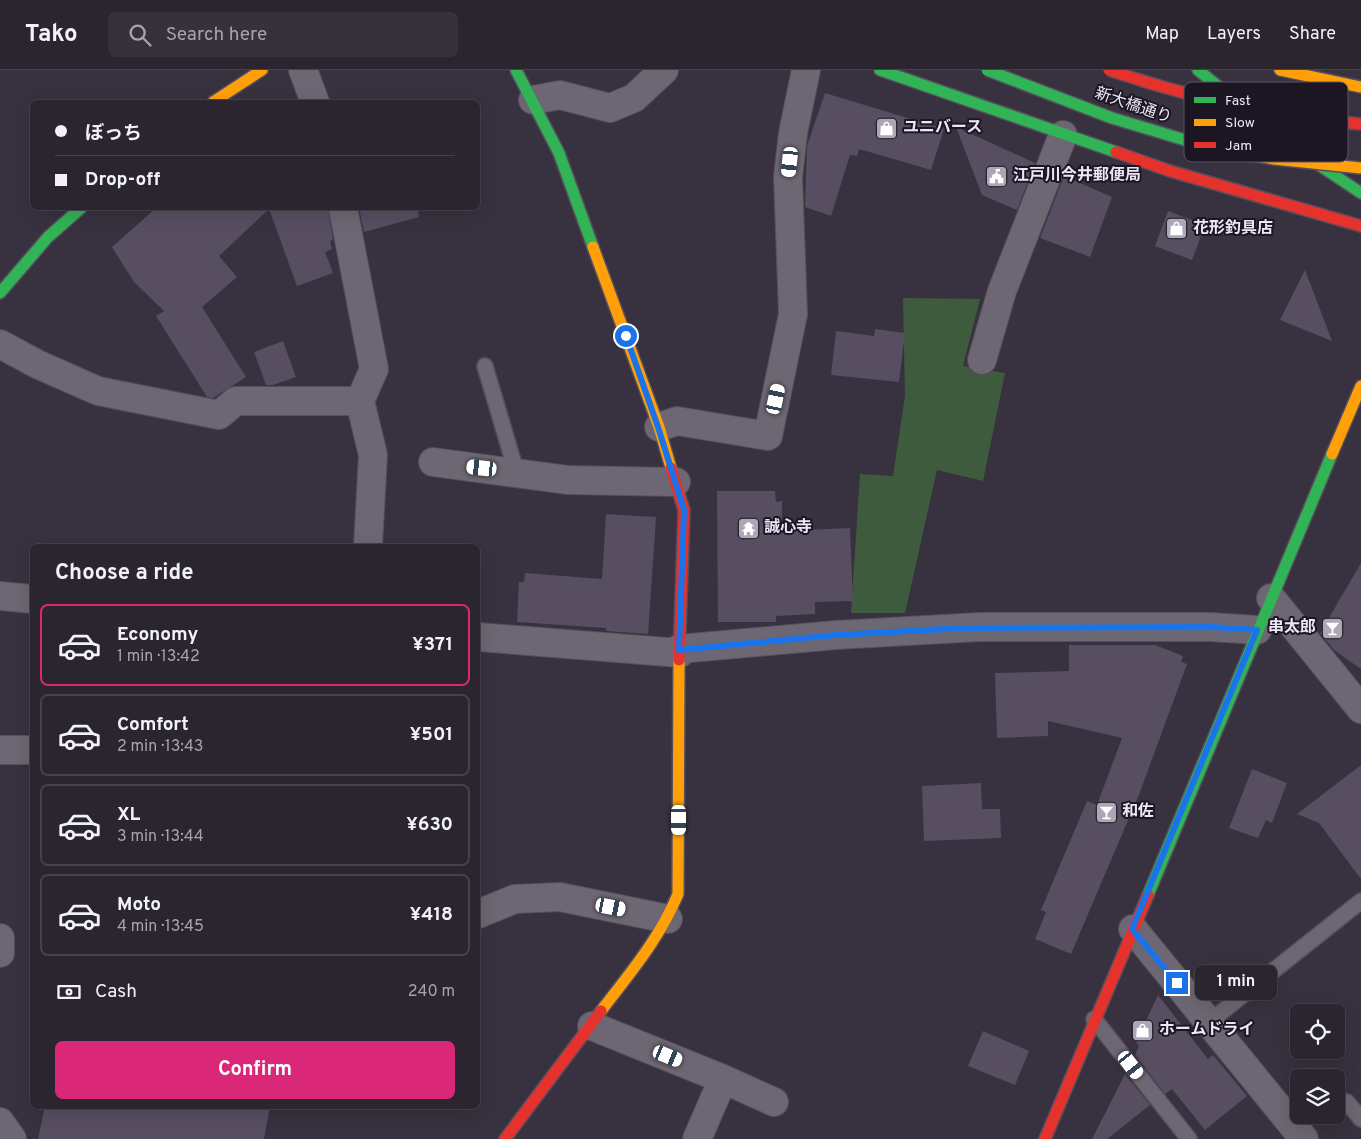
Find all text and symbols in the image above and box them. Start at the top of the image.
search box [108,12,458,57]
text: Tako [25,20,78,50]
icon: search [126,21,154,49]
text: Search here [166,23,267,47]
text: Map [1145,23,1179,46]
text: Layers [1207,23,1261,46]
text: Share [1289,23,1336,46]
legend [1184,82,1348,162]
street label: 新大橋通り [1092,84,1174,128]
text: Fast [1225,93,1251,110]
text: Slow [1225,115,1255,132]
shop icon: ユニバース [875,116,899,140]
place label: ユニバース [903,118,982,138]
text: ぼっち [85,122,142,146]
text: Jam [1225,138,1252,155]
car [780,146,799,178]
public building icon: 江戸川今井郵便局 [985,164,1009,188]
place label: 江戸川今井郵便局 [1013,165,1141,186]
text: Drop-off [85,168,160,192]
shop icon: 花形釣具店 [1165,217,1189,241]
place label: 花形釣具店 [1193,219,1273,239]
route start [615,325,637,347]
car [765,383,786,415]
car [466,459,497,477]
temple icon: 誠心寺 [736,516,760,540]
place label: 誠心寺 [764,518,812,538]
text: Choose a ride [55,560,193,587]
bar icon: 串太郎 [1320,616,1344,640]
place label: 串太郎 [1268,618,1316,638]
icon: car [57,623,102,668]
text: Economy [117,623,198,647]
text: ¥371 [412,633,453,657]
text: 1 min · 13:42 [117,647,200,667]
icon: car [57,713,102,758]
text: Comfort [117,713,189,737]
text: ¥501 [410,723,453,747]
text: 2 min · 13:43 [117,737,203,757]
bar icon: 和佐 [1094,800,1118,824]
place label: 和佐 [1122,802,1154,822]
icon: car [57,803,102,848]
text: XL [117,803,140,827]
car [671,805,686,835]
text: ¥630 [406,813,453,837]
text: 3 min · 13:44 [117,827,204,847]
icon: car [57,893,102,938]
text: Moto [117,893,161,917]
car [594,897,627,917]
text: ¥418 [410,903,453,927]
text: 4 min · 13:45 [117,917,204,937]
callout: 1 min [1194,966,1277,1000]
route end [1166,972,1188,994]
text: 1 min [1217,972,1255,992]
icon: cash [55,978,83,1006]
text: Cash [95,980,137,1004]
text: 240 m [408,982,455,1002]
map controls [1290,1004,1345,1124]
button: locate [1290,1004,1345,1059]
shop icon: ホームドライ [1131,1018,1155,1042]
place label: ホームドライ [1159,1020,1255,1040]
button: Confirm [55,1041,455,1099]
car [651,1043,684,1069]
car [1115,1049,1146,1081]
button: layers [1290,1069,1345,1124]

